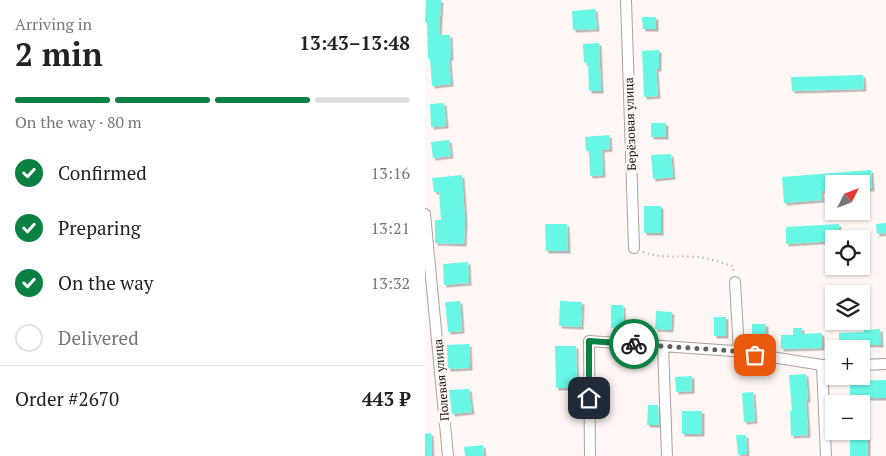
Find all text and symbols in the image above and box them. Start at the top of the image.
text: Arriving in [15,13,92,35]
text: 13:43–13:48 [299,30,410,55]
text: 2 min [15,33,103,75]
street label: Берёзовая улица [621,77,639,171]
text: On the way · 80 m [15,111,142,133]
icon: check [15,159,43,187]
text: Confirmed [58,160,147,185]
text: 13:16 [371,162,410,184]
north arrow [825,175,870,220]
map controls [825,175,870,440]
icon: check [15,214,43,242]
text: Preparing [58,215,141,240]
text: 13:21 [371,217,410,239]
button: locate [825,230,870,275]
icon: check [15,269,43,297]
text: On the way [58,270,153,295]
text: 13:32 [371,272,410,294]
button: layers [825,285,870,330]
courier [609,319,659,369]
text: Delivered [58,325,139,350]
icon: bike [620,330,648,358]
pin [734,334,776,376]
street label: Полевая улица [430,338,452,422]
button: + [825,340,870,385]
icon: bag [741,341,769,369]
pin [568,377,610,419]
icon: home [575,384,603,412]
text: Order #2670 [15,386,119,411]
text: 443 ₽ [362,386,410,411]
button: − [825,395,870,440]

